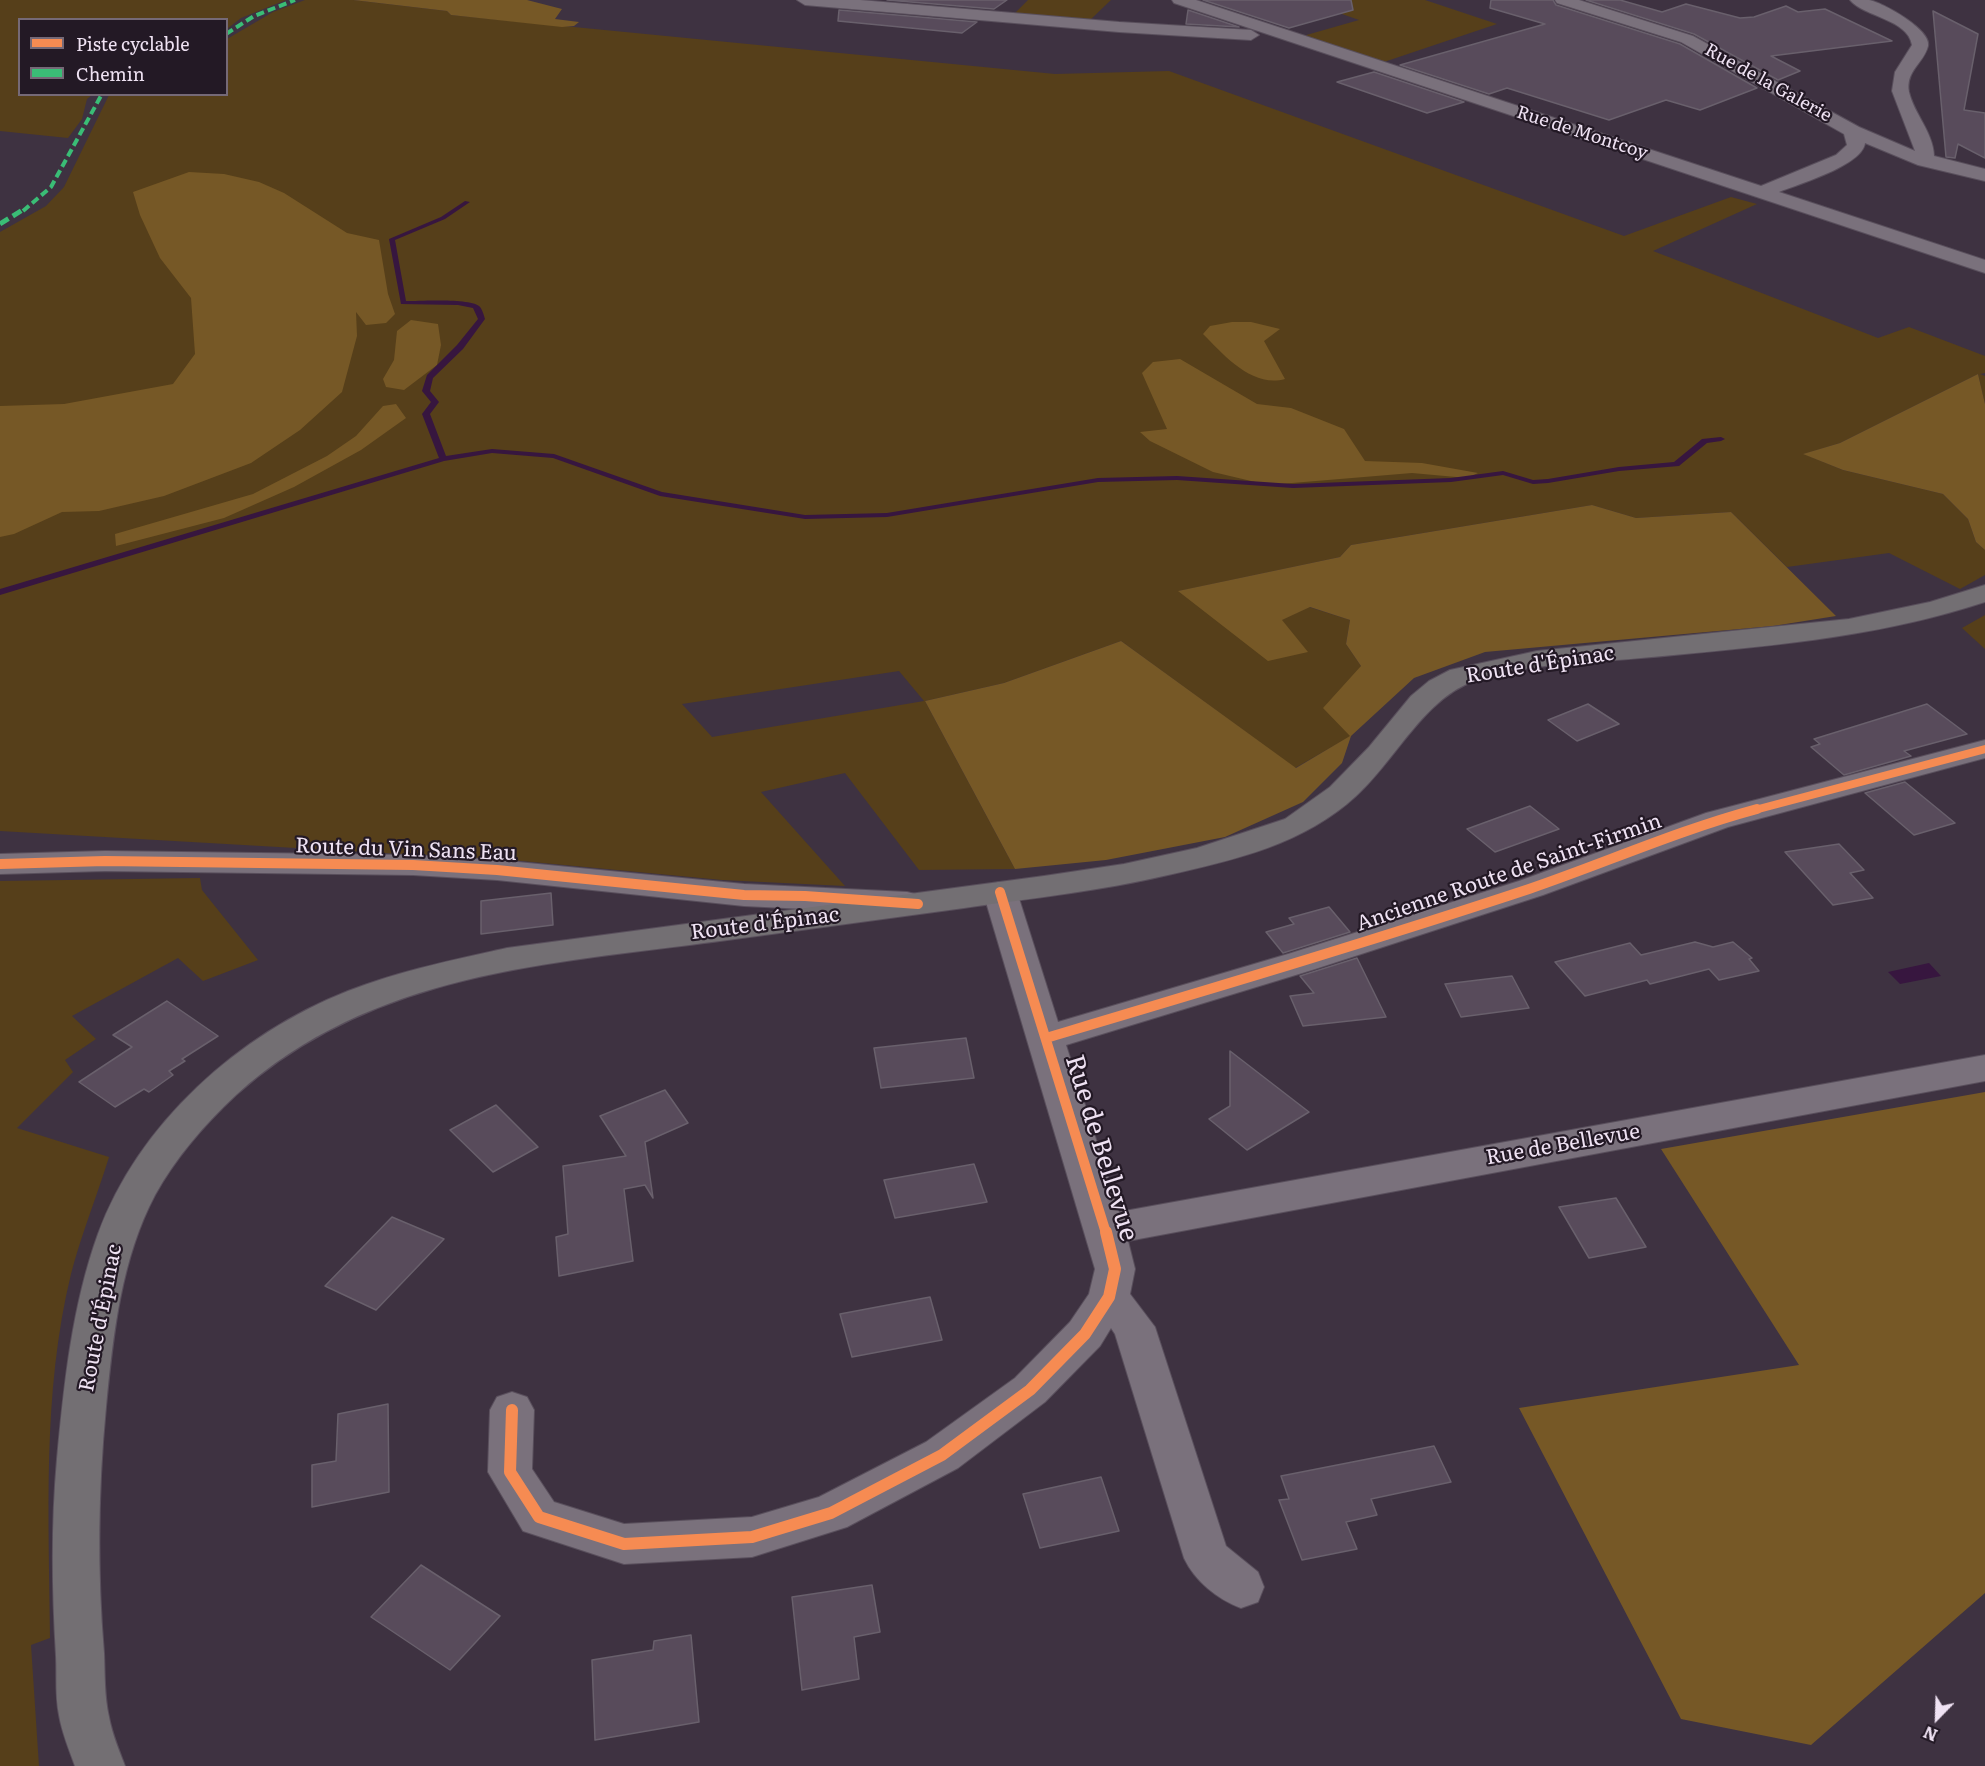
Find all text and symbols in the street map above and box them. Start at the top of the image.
legend [18,18,228,96]
text: Piste cyclable [76,30,190,57]
street label: Rue de la Galerie [1701,39,1835,127]
text: Chemin [76,60,145,87]
street label: Rue de Montcoy [1514,102,1650,164]
street label: Route d'Épinac [1464,641,1616,689]
street label: Ancienne Route de Saint-Firmin [1353,809,1665,937]
street label: Route du Vin Sans Eau [295,834,517,866]
street label: Route d'Épinac [689,902,841,946]
street label: Rue de Bellevue [1058,1051,1144,1245]
street label: Rue de Bellevue [1484,1119,1642,1171]
street label: Route d'Épinac [74,1242,128,1394]
north arrow [1907,1688,1967,1748]
text: N [1919,1721,1941,1748]

